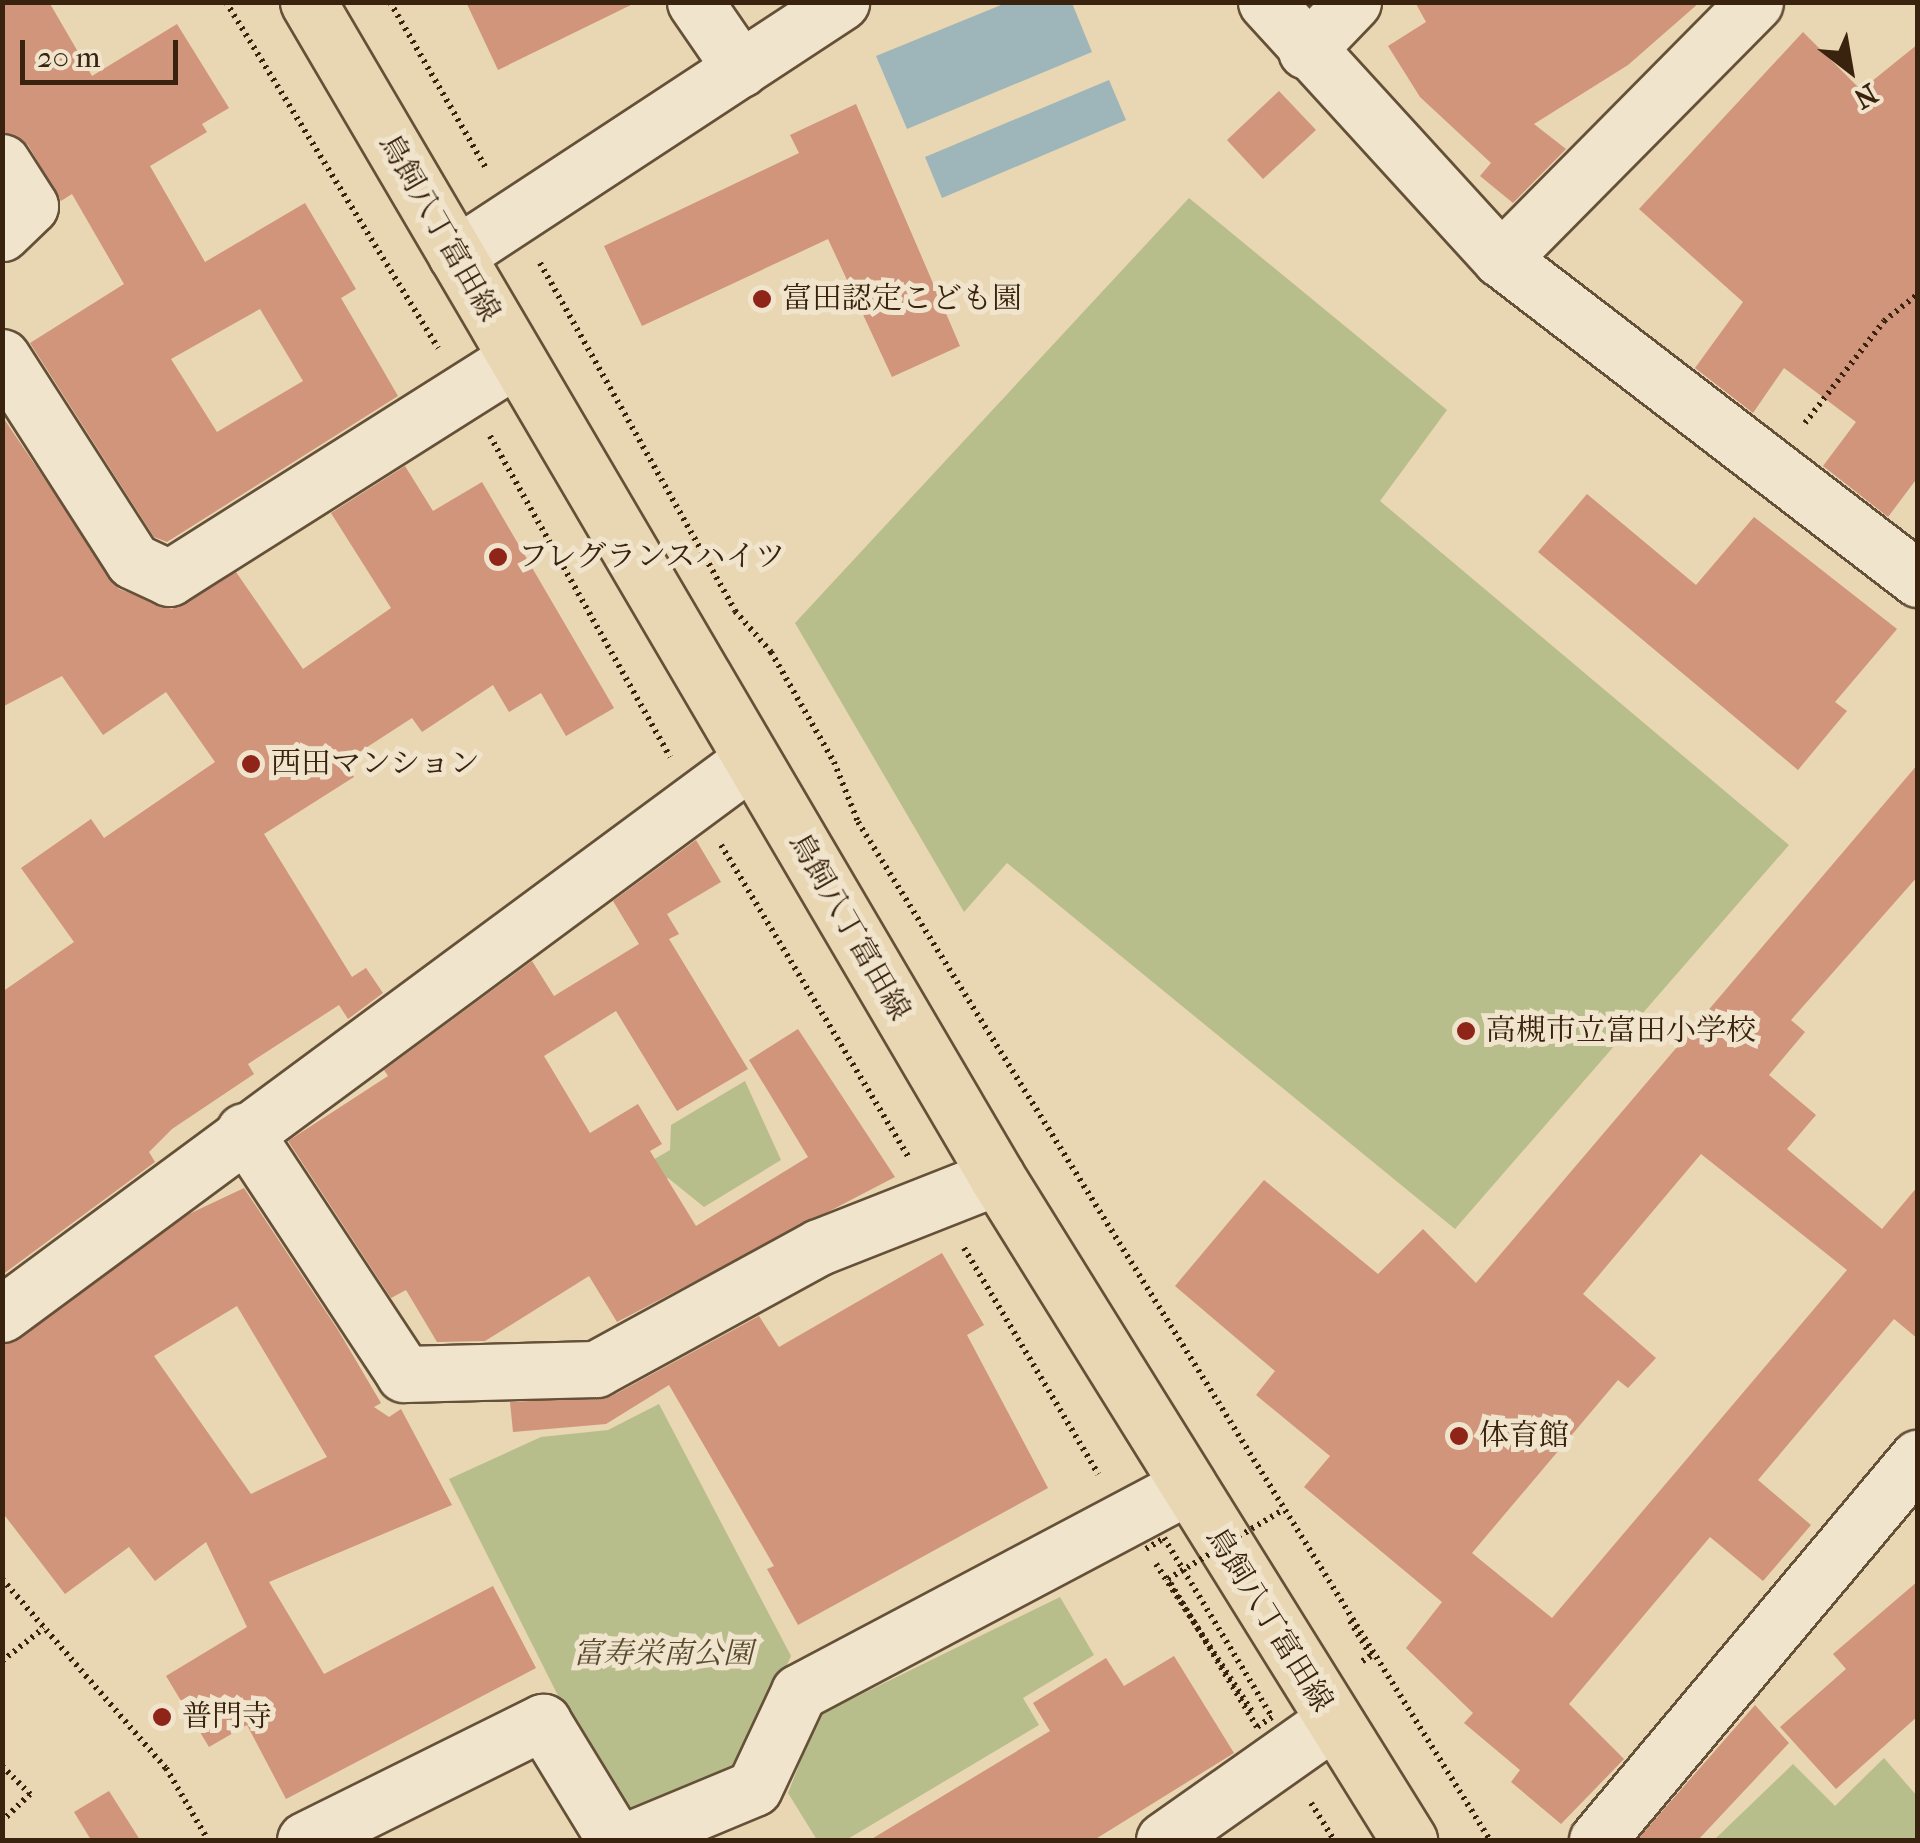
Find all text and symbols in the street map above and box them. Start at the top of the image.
scale bar [25,20,182,82]
north arrow [1800,20,1900,120]
text: 20 m [37,40,100,75]
text: N [1848,77,1883,116]
street label: 鳥飼八丁富田線 [371,128,507,328]
place label: 富田認定こども園 [782,281,1022,317]
marker: 富田認定こども園 [751,288,773,310]
place label: フレグランスハイツ [518,539,788,575]
marker: フレグランスハイツ [487,546,509,568]
place label: 西田マンション [271,746,481,782]
marker: 西田マンション [240,753,262,775]
street label: 鳥飼八丁富田線 [781,827,917,1027]
place label: 高槻市立富田小学校 [1486,1013,1756,1049]
marker: 高槻市立富田小学校 [1455,1020,1477,1042]
place label: 体育館 [1479,1418,1569,1454]
marker: 体育館 [1448,1425,1470,1447]
street label: 鳥飼八丁富田線 [1198,1521,1340,1719]
park label: 富寿栄南公園 [573,1636,753,1672]
place label: 普門寺 [182,1699,272,1735]
marker: 普門寺 [151,1706,173,1728]

